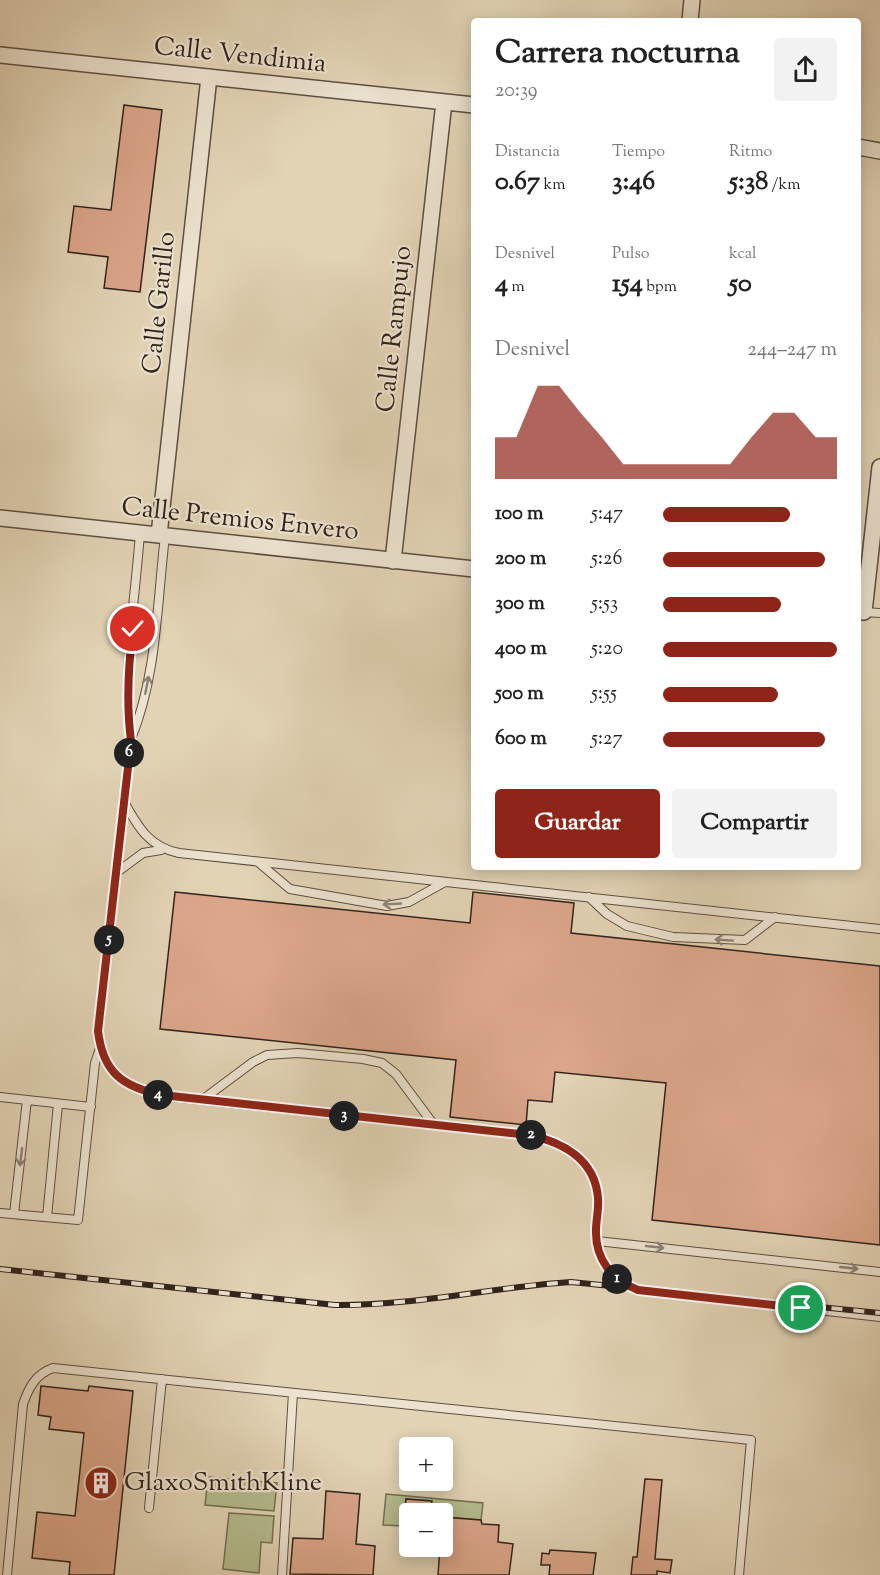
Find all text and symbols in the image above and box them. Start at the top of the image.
street label: Calle Vendimia [152,29,328,83]
text: Carrera nocturna [495,30,740,78]
button: share [774,38,837,101]
text: 20:39 [495,77,538,106]
text: Distancia [495,141,560,164]
text: Tiempo [612,141,665,164]
text: Ritmo [729,141,772,164]
text: 0.67 [495,164,540,201]
text: 3:46 [612,164,655,201]
text: 5:38 [729,164,768,201]
text: km [540,174,565,197]
text: /km [768,174,801,197]
street label: Calle Garillo [134,230,186,376]
text: Desnivel [495,243,555,266]
text: Pulso [612,243,650,266]
text: kcal [729,243,757,266]
street label: Calle Rampujo [368,244,422,414]
text: 4 [495,266,508,303]
text: 154 [612,266,643,303]
text: 50 [729,266,752,303]
text: m [508,276,525,299]
text: bpm [643,276,677,299]
text: Desnivel [495,336,570,365]
text: 244–247 m [748,336,837,365]
street label: Calle Premios Envero [119,489,361,551]
text: 100 m [495,500,544,529]
text: 5:47 [591,500,623,529]
text: 200 m [495,545,546,574]
text: 5:26 [591,545,622,574]
text: 300 m [495,590,545,619]
text: 5:53 [591,590,618,619]
pin [107,603,158,654]
icon: check [116,612,149,645]
text: 400 m [495,635,547,664]
text: 5:20 [591,635,623,664]
one-way arrow [142,675,153,695]
text: 500 m [495,680,544,709]
text: 5:55 [591,680,617,709]
text: 600 m [495,725,547,754]
text: 5:27 [591,725,622,754]
pin: 6 [114,738,144,768]
text: 6 [125,741,133,764]
button: Guardar [495,789,660,858]
button: Compartir [672,789,837,858]
one-way arrow [383,899,403,910]
pin: 5 [94,925,124,955]
text: 5 [106,928,112,951]
one-way arrow [715,935,735,946]
pin: 4 [143,1080,173,1110]
text: 4 [154,1083,162,1106]
pin: 3 [329,1101,359,1131]
text: 3 [341,1104,347,1127]
pin: 2 [516,1120,546,1150]
text: 2 [527,1123,535,1146]
one-way arrow [15,1147,26,1167]
one-way arrow [644,1242,664,1253]
one-way arrow [838,1263,858,1274]
pin: 1 [602,1264,632,1294]
text: 1 [614,1267,620,1290]
pin [775,1282,826,1333]
icon: arrive [784,1291,817,1324]
map controls [399,1437,453,1557]
button: + [399,1437,453,1491]
building icon: GlaxoSmithKline [83,1465,119,1501]
place label: GlaxoSmithKline [124,1465,322,1502]
button: − [399,1503,453,1557]

